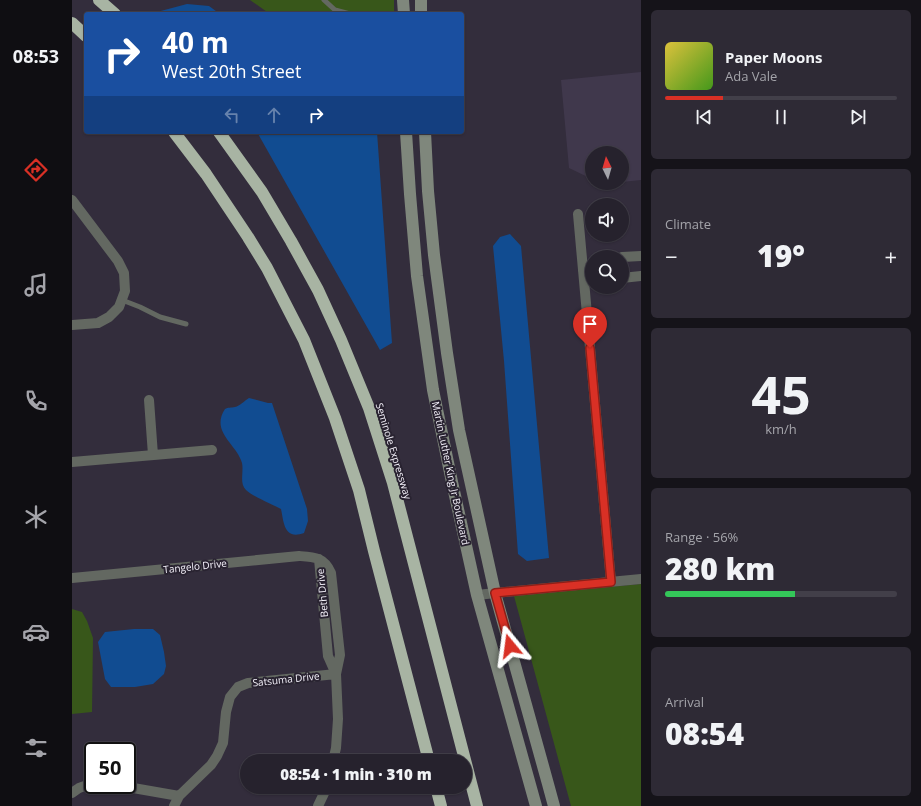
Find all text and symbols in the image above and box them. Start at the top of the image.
text: 40 m [162,23,229,61]
icon: right [96,28,148,80]
text: 08:53 [13,44,59,68]
text: Paper Moons [725,47,823,67]
text: West 20th Street [162,59,301,83]
text: Ada Vale [725,67,777,85]
icon: left [221,104,243,126]
icon: ahead [263,104,285,126]
icon: right [305,104,327,126]
icon: previous [693,106,715,128]
icon: pause [770,106,792,128]
icon: next [847,106,869,128]
north arrow [585,146,629,190]
map controls [585,146,629,294]
icon: directions [22,156,50,184]
button: sound [585,198,629,242]
text: Climate [665,215,711,233]
text: 19° [757,235,805,276]
text: − [665,241,678,271]
text: + [884,241,897,271]
button: search [585,250,629,294]
icon: music [22,271,50,299]
pin [573,307,607,348]
icon: arrive [579,313,601,335]
text: 45 [751,358,811,429]
icon: phone [22,387,50,415]
street label: Martin Luther King Jr Boulevard [429,400,473,546]
street label: Seminole Expressway [373,401,416,502]
text: km/h [765,420,797,438]
icon: climate [22,503,50,531]
text: Range · 56% [665,528,738,546]
text: 280 km [665,548,775,589]
street label: Tangelo Drive [163,556,228,576]
street label: Beth Drive [313,568,331,618]
icon: car [22,618,50,646]
position arrow [489,625,531,667]
street label: Satsuma Drive [252,668,321,689]
text: Arrival [665,693,704,711]
text: 08:54 [665,713,744,754]
icon: filters [22,734,50,762]
speed limit sign: 50 [84,742,136,794]
text: 08:54 · 1 min · 310 m [280,764,432,784]

